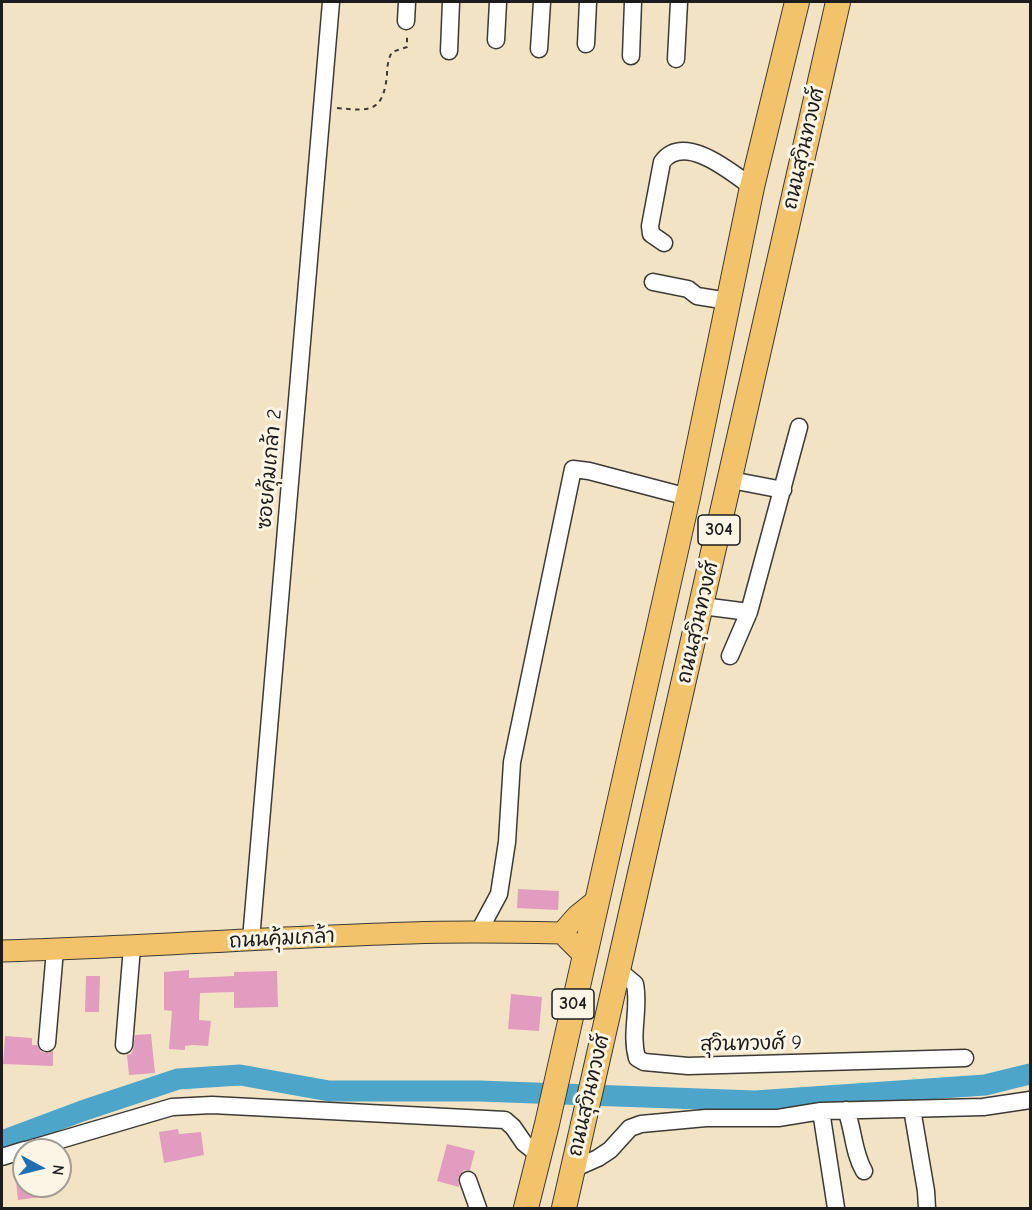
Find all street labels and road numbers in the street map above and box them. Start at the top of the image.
street label: ถนนสุวินทวงศ์ [778,86,830,212]
street label: ซอยคุ้มเกล้า 2 [253,408,287,530]
road number: 304 [698,515,740,545]
street label: ถนนสุวินทวงศ์ [672,560,724,686]
street label: ถนนคุ้มเกล้า [229,924,335,954]
road number: 304 [552,989,594,1019]
street label: สุวินทวงศ์ 9 [700,1031,802,1057]
street label: ถนนสุวินทวงศ์ [563,1033,615,1159]

